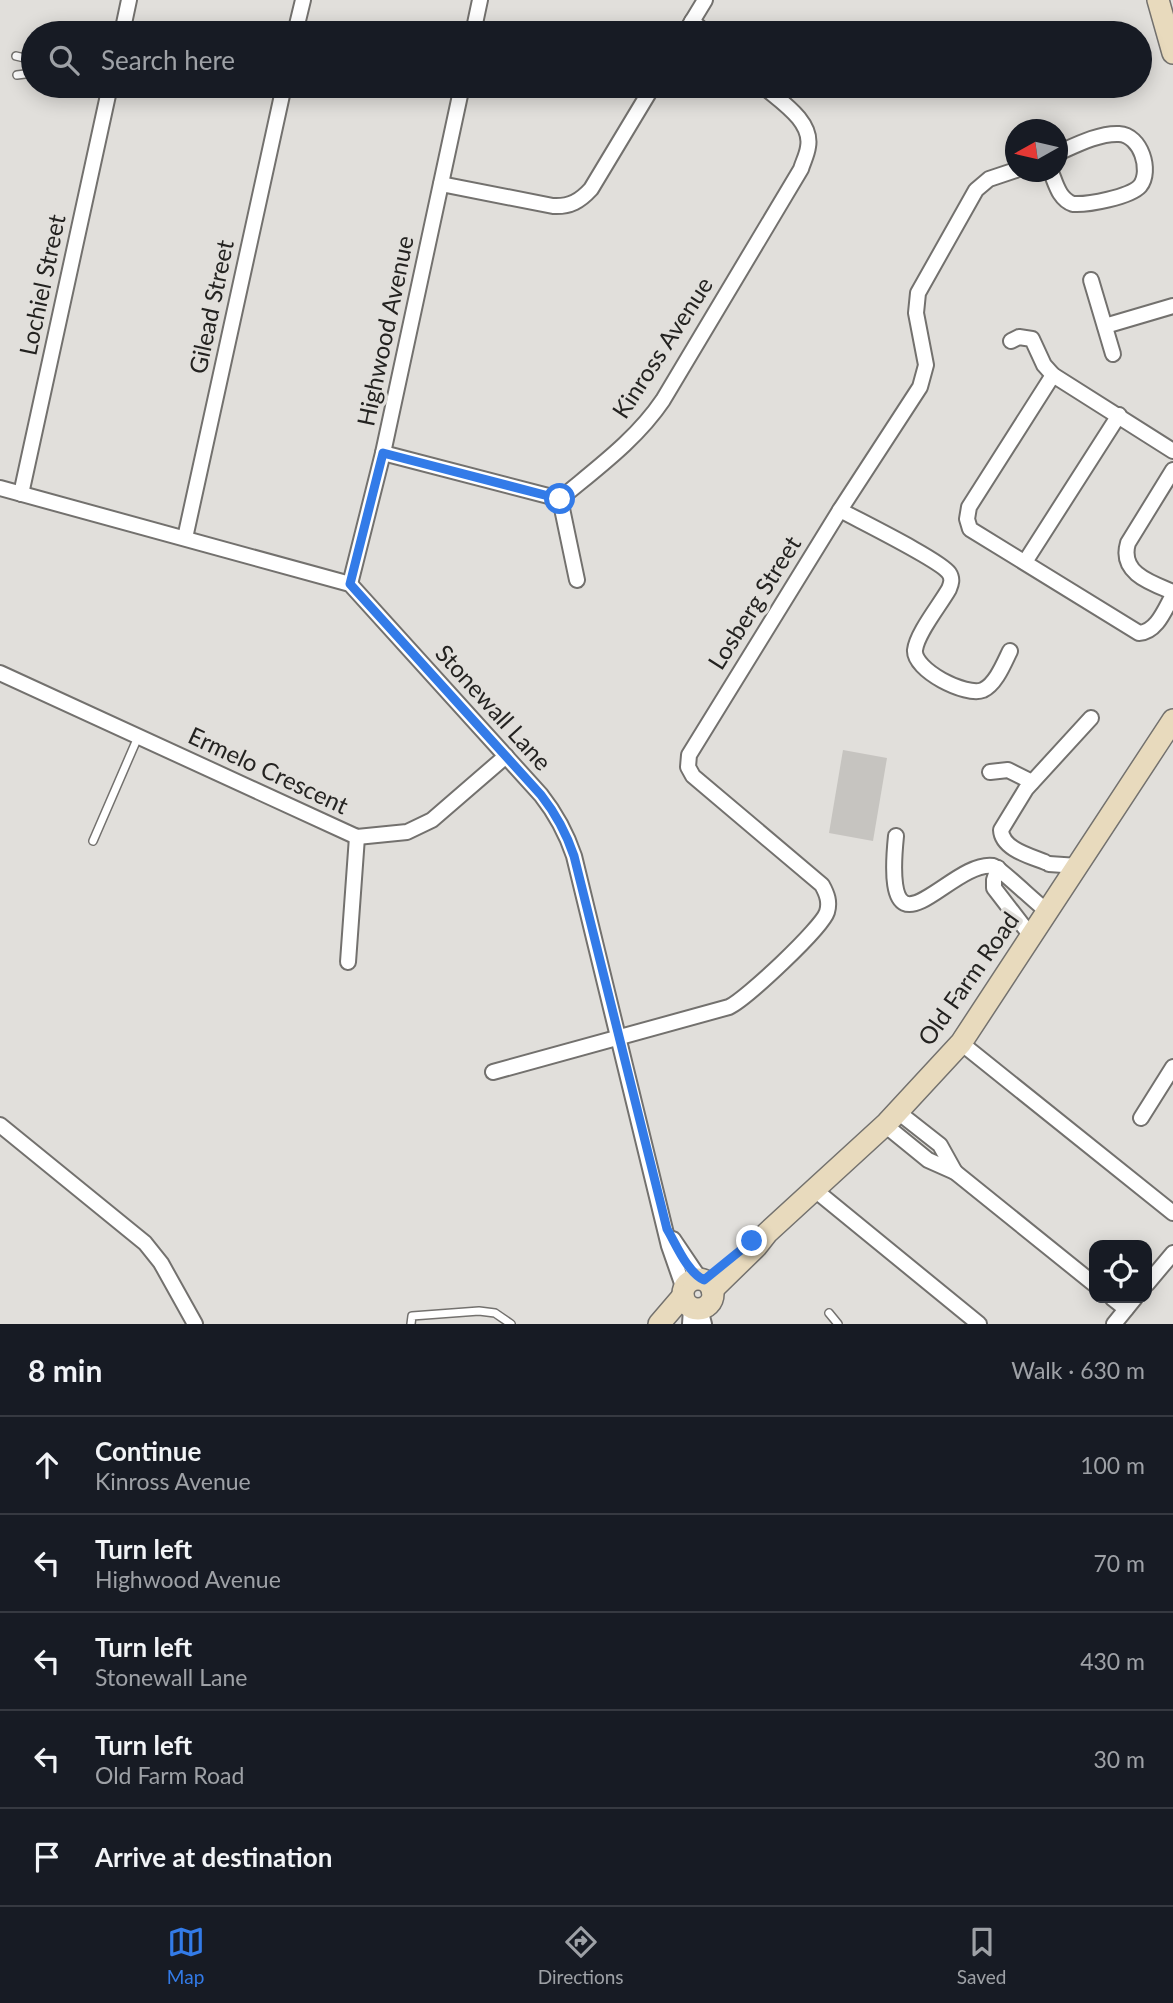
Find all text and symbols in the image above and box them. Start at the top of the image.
search box [21,21,1152,98]
icon: search [45,41,83,79]
text: Search here [101,44,235,76]
north arrow [1005,119,1068,182]
street label: Lochiel Street [12,211,71,358]
street label: Highwood Avenue [350,233,419,429]
street label: Gilead Street [182,237,239,376]
street label: Kinross Avenue [605,271,718,423]
route start [544,483,575,514]
street label: Losberg Street [701,530,806,674]
street label: Stonewall Lane [430,638,558,776]
street label: Ermelo Crescent [184,720,354,820]
street label: Old Farm Road [911,906,1024,1050]
route end [736,1225,767,1256]
map controls [1089,1240,1152,1303]
button: locate [1089,1240,1152,1303]
text: 8 min [28,1352,102,1388]
text: Walk · 630 m [1011,1356,1145,1384]
text: Continue [95,1435,201,1467]
icon: ahead [28,1446,66,1484]
text: 100 m [1080,1451,1145,1479]
text: Kinross Avenue [95,1467,251,1495]
text: Turn left [95,1533,192,1565]
icon: left [28,1544,66,1582]
text: 70 m [1094,1549,1145,1577]
text: Highwood Avenue [95,1565,281,1593]
text: Turn left [95,1631,192,1663]
icon: left [28,1642,66,1680]
text: 430 m [1080,1647,1145,1675]
text: Stonewall Lane [95,1663,247,1691]
text: Turn left [95,1729,192,1761]
icon: left [28,1740,66,1778]
text: 30 m [1094,1745,1145,1773]
text: Old Farm Road [95,1761,244,1789]
icon: arrive [28,1838,66,1876]
text: Arrive at destination [95,1841,332,1873]
tab: Map [167,1923,205,1988]
tab: Directions [538,1923,624,1988]
tab: Saved [957,1923,1006,1988]

